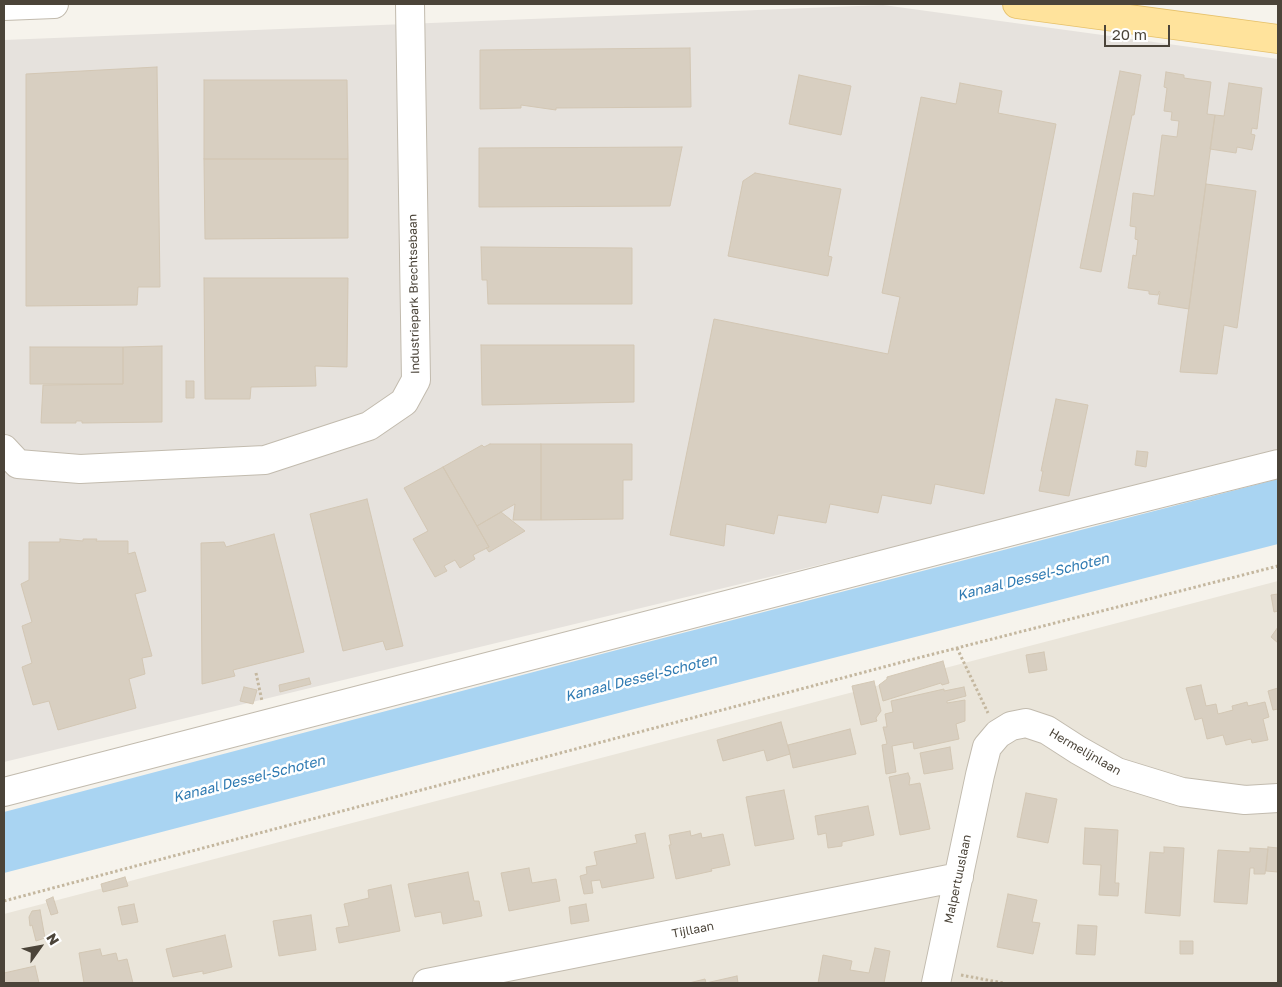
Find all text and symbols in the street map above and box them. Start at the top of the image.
scale bar [1107,15,1173,47]
text: 20 m [1112,25,1147,43]
street label: Industriepark Brechtsebaan [405,214,423,374]
water label: Kanaal Dessel-Schoten [955,550,1111,604]
water label: Kanaal Dessel-Schoten [563,651,719,705]
street label: Hermelijnlaan [1046,726,1124,778]
water label: Kanaal Dessel-Schoten [171,752,327,806]
street label: Malpertuuslaan [942,833,974,925]
street label: Tijllaan [671,919,715,941]
north arrow [15,922,65,972]
text: N [43,930,63,948]

